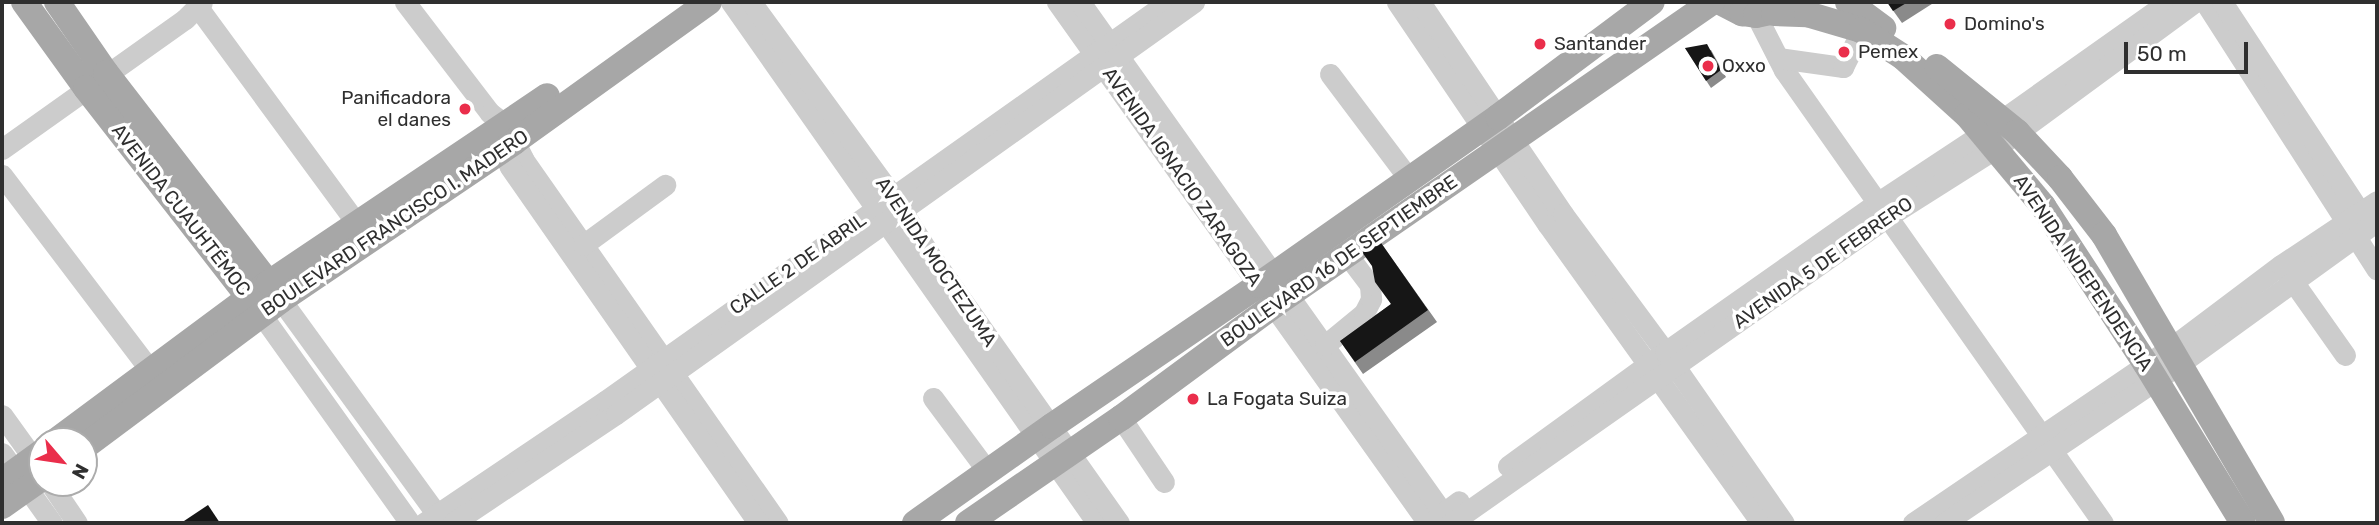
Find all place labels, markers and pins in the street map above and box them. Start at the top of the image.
place label: Domino's [1964,13,2045,35]
marker: Domino's [1942,16,1958,32]
place label: Santander [1554,33,1646,55]
marker: Santander [1532,36,1548,52]
place label: Pemex [1858,41,1918,63]
marker: Pemex [1836,44,1852,60]
place label: Oxxo [1722,55,1766,77]
marker: Oxxo [1700,58,1716,74]
place label: Panificadora el danes [341,87,451,131]
marker: Panificadora el danes [457,101,473,117]
place label: La Fogata Suiza [1207,388,1347,410]
marker: La Fogata Suiza [1185,391,1201,407]

